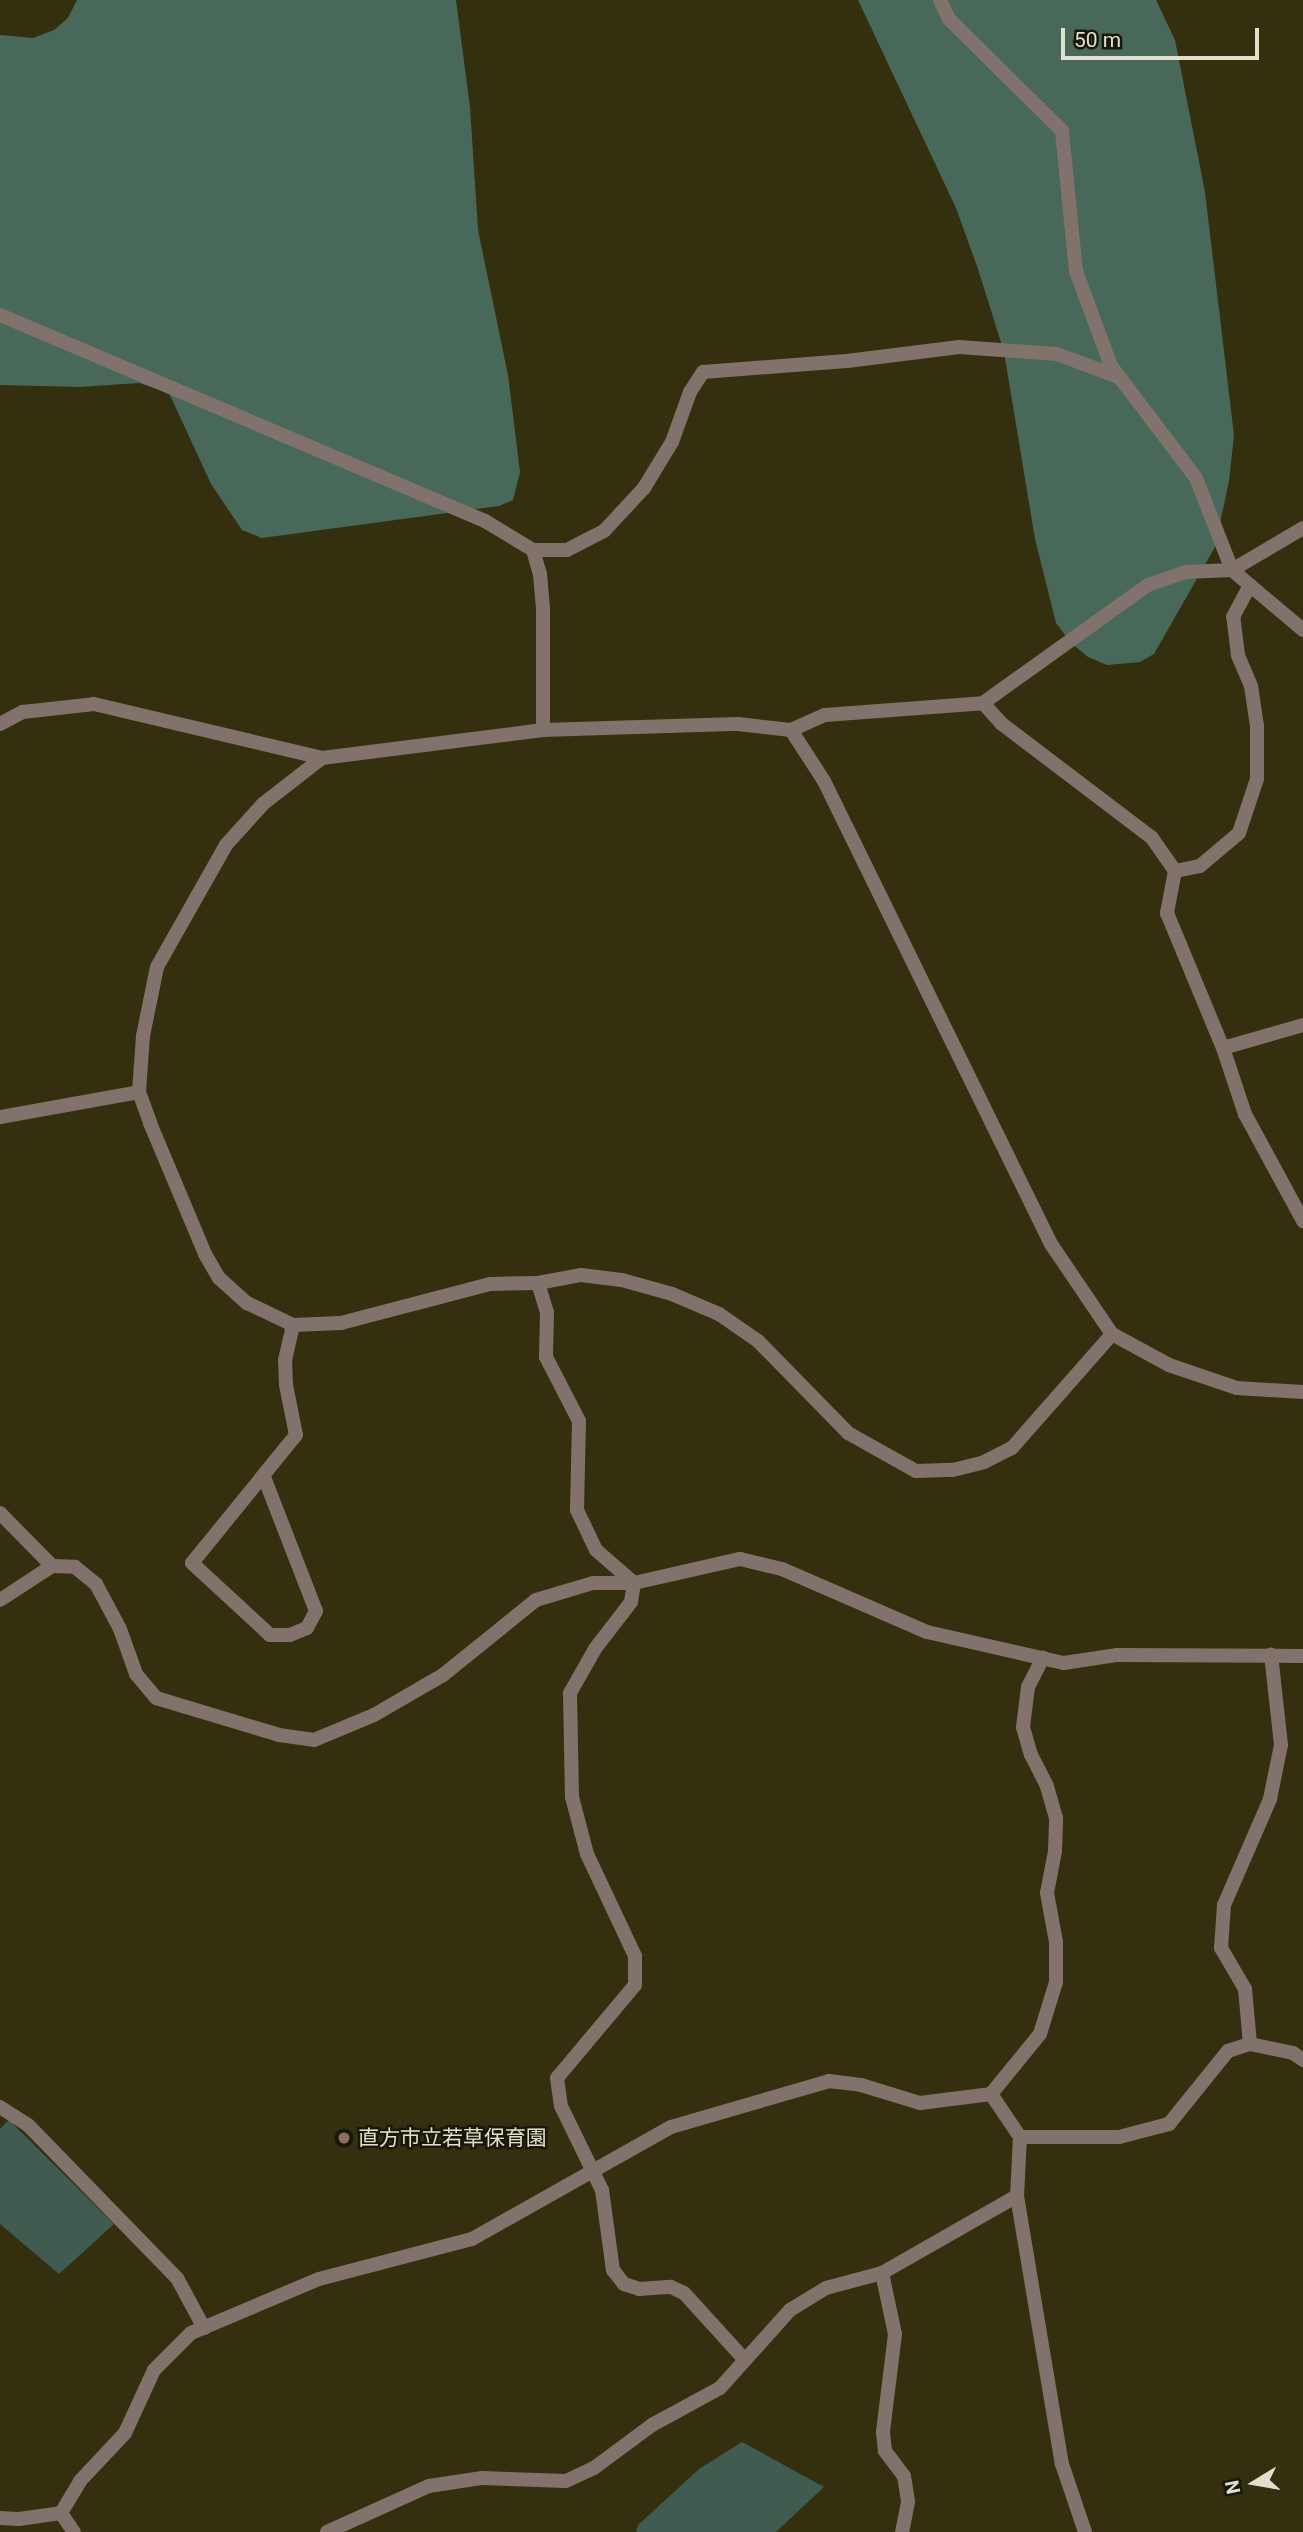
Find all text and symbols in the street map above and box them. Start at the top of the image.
scale bar [1065,14,1263,58]
text: 50 m [1074,28,1121,52]
place label: 直方市立若草保育園 [358,2125,547,2151]
marker: 直方市立若草保育園 [336,2130,352,2146]
north arrow [1219,2448,1289,2518]
text: N [1220,2478,1245,2496]

